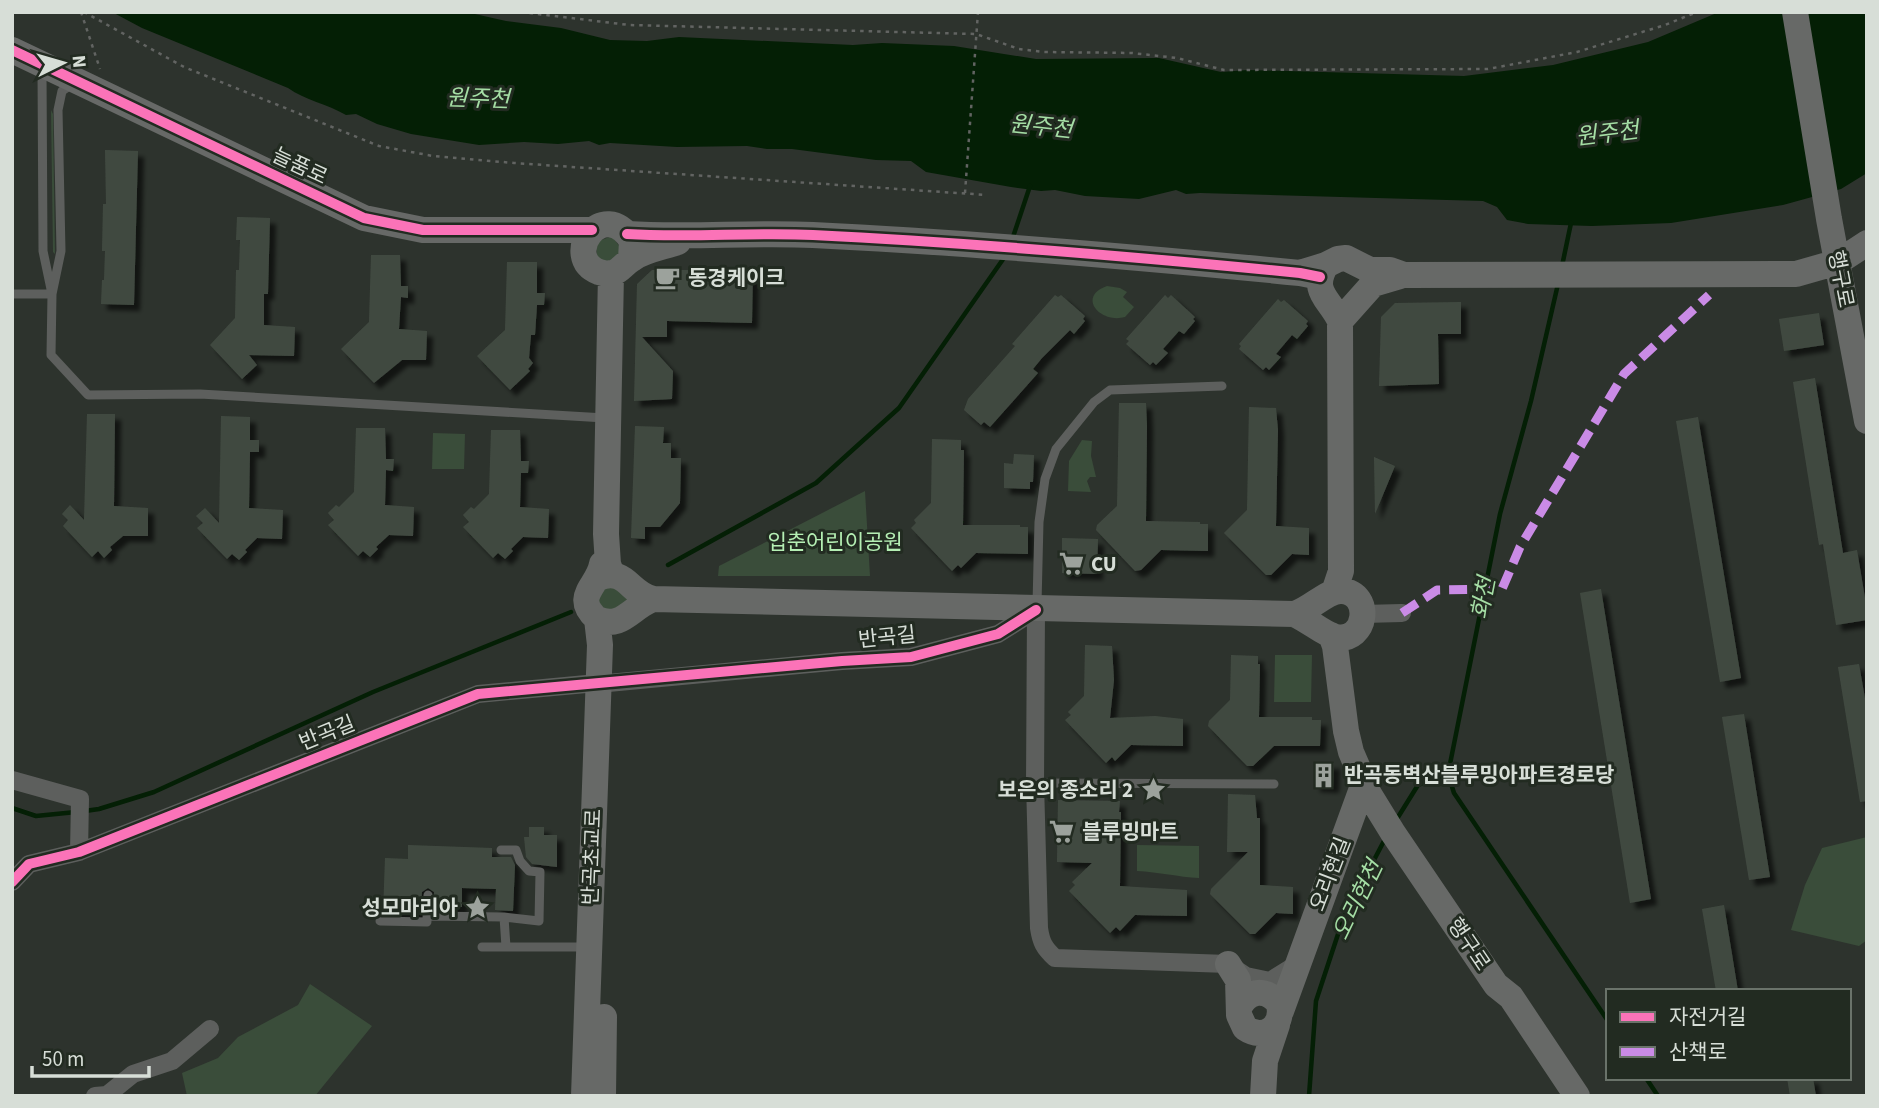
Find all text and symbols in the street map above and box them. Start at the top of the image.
north arrow [28,28,98,98]
text: N [64,54,92,69]
water label: 원주천 [446,81,513,116]
water label: 원주천 [1008,107,1077,147]
water label: 원주천 [1574,113,1643,154]
street label: 늘품로 [267,140,333,192]
street label: 행구로 [1821,248,1861,310]
place label: 동경케이크 [688,263,785,293]
cafe icon: 동경케이크 [654,264,682,292]
park label: 입춘어린이공원 [767,527,903,557]
place label: CU [1091,549,1117,579]
supermarket icon: CU [1057,550,1085,578]
water label: 화천 [1463,571,1504,622]
street label: 반곡길 [857,619,917,655]
street label: 반곡길 [295,708,359,758]
place label: 반곡동벽산블루밍아파트경로당 [1344,760,1614,790]
building icon: 반곡동벽산블루밍아파트경로당 [1310,761,1338,789]
place label: 보은의 종소리 2 [998,775,1133,805]
place icon: 보은의 종소리 2 [1139,776,1167,804]
street label: 반곡초교로 [575,808,609,906]
place label: 블루밍마트 [1082,817,1179,847]
supermarket icon: 블루밍마트 [1048,818,1076,846]
street label: 오리현길 [1302,833,1358,915]
water label: 오리현천 [1324,852,1392,945]
place label: 성모마리아 [361,893,458,923]
place icon: 성모마리아 [464,894,492,922]
street label: 행구로 [1440,912,1498,976]
legend [1606,989,1851,1080]
text: 자전거길 [1669,1002,1746,1032]
scale bar [32,1034,149,1078]
text: 산책로 [1669,1037,1727,1067]
text: 50 m [42,1044,84,1074]

